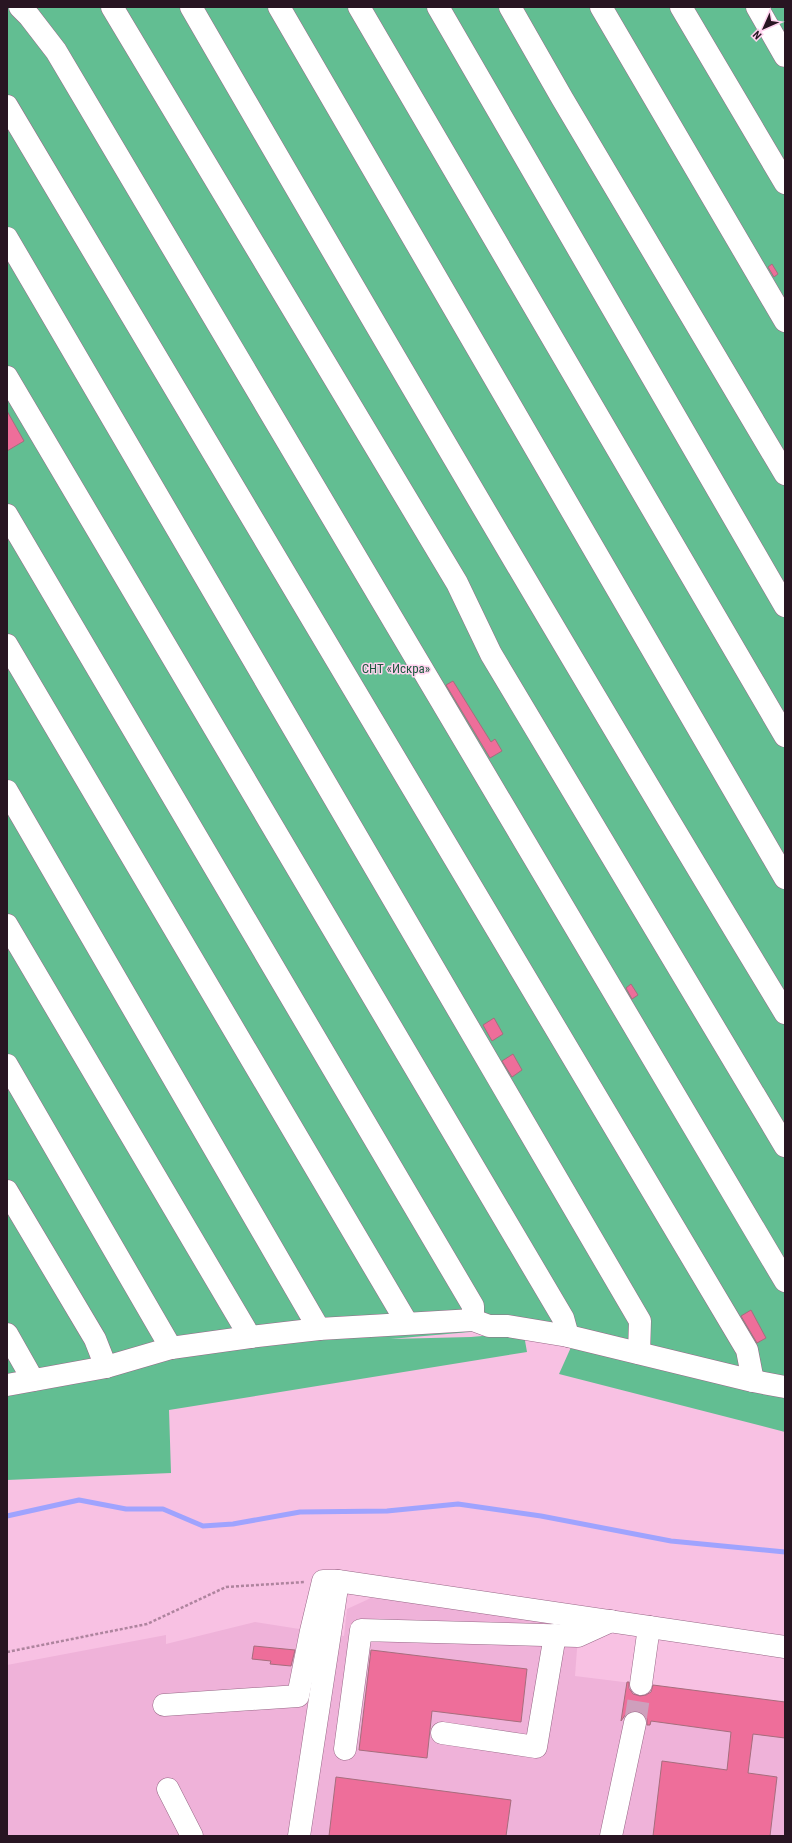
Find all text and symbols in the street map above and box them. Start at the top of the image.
north arrow [744,8,784,48]
text: N [750,28,764,42]
park label: СНТ «Искра» [362,661,430,676]

